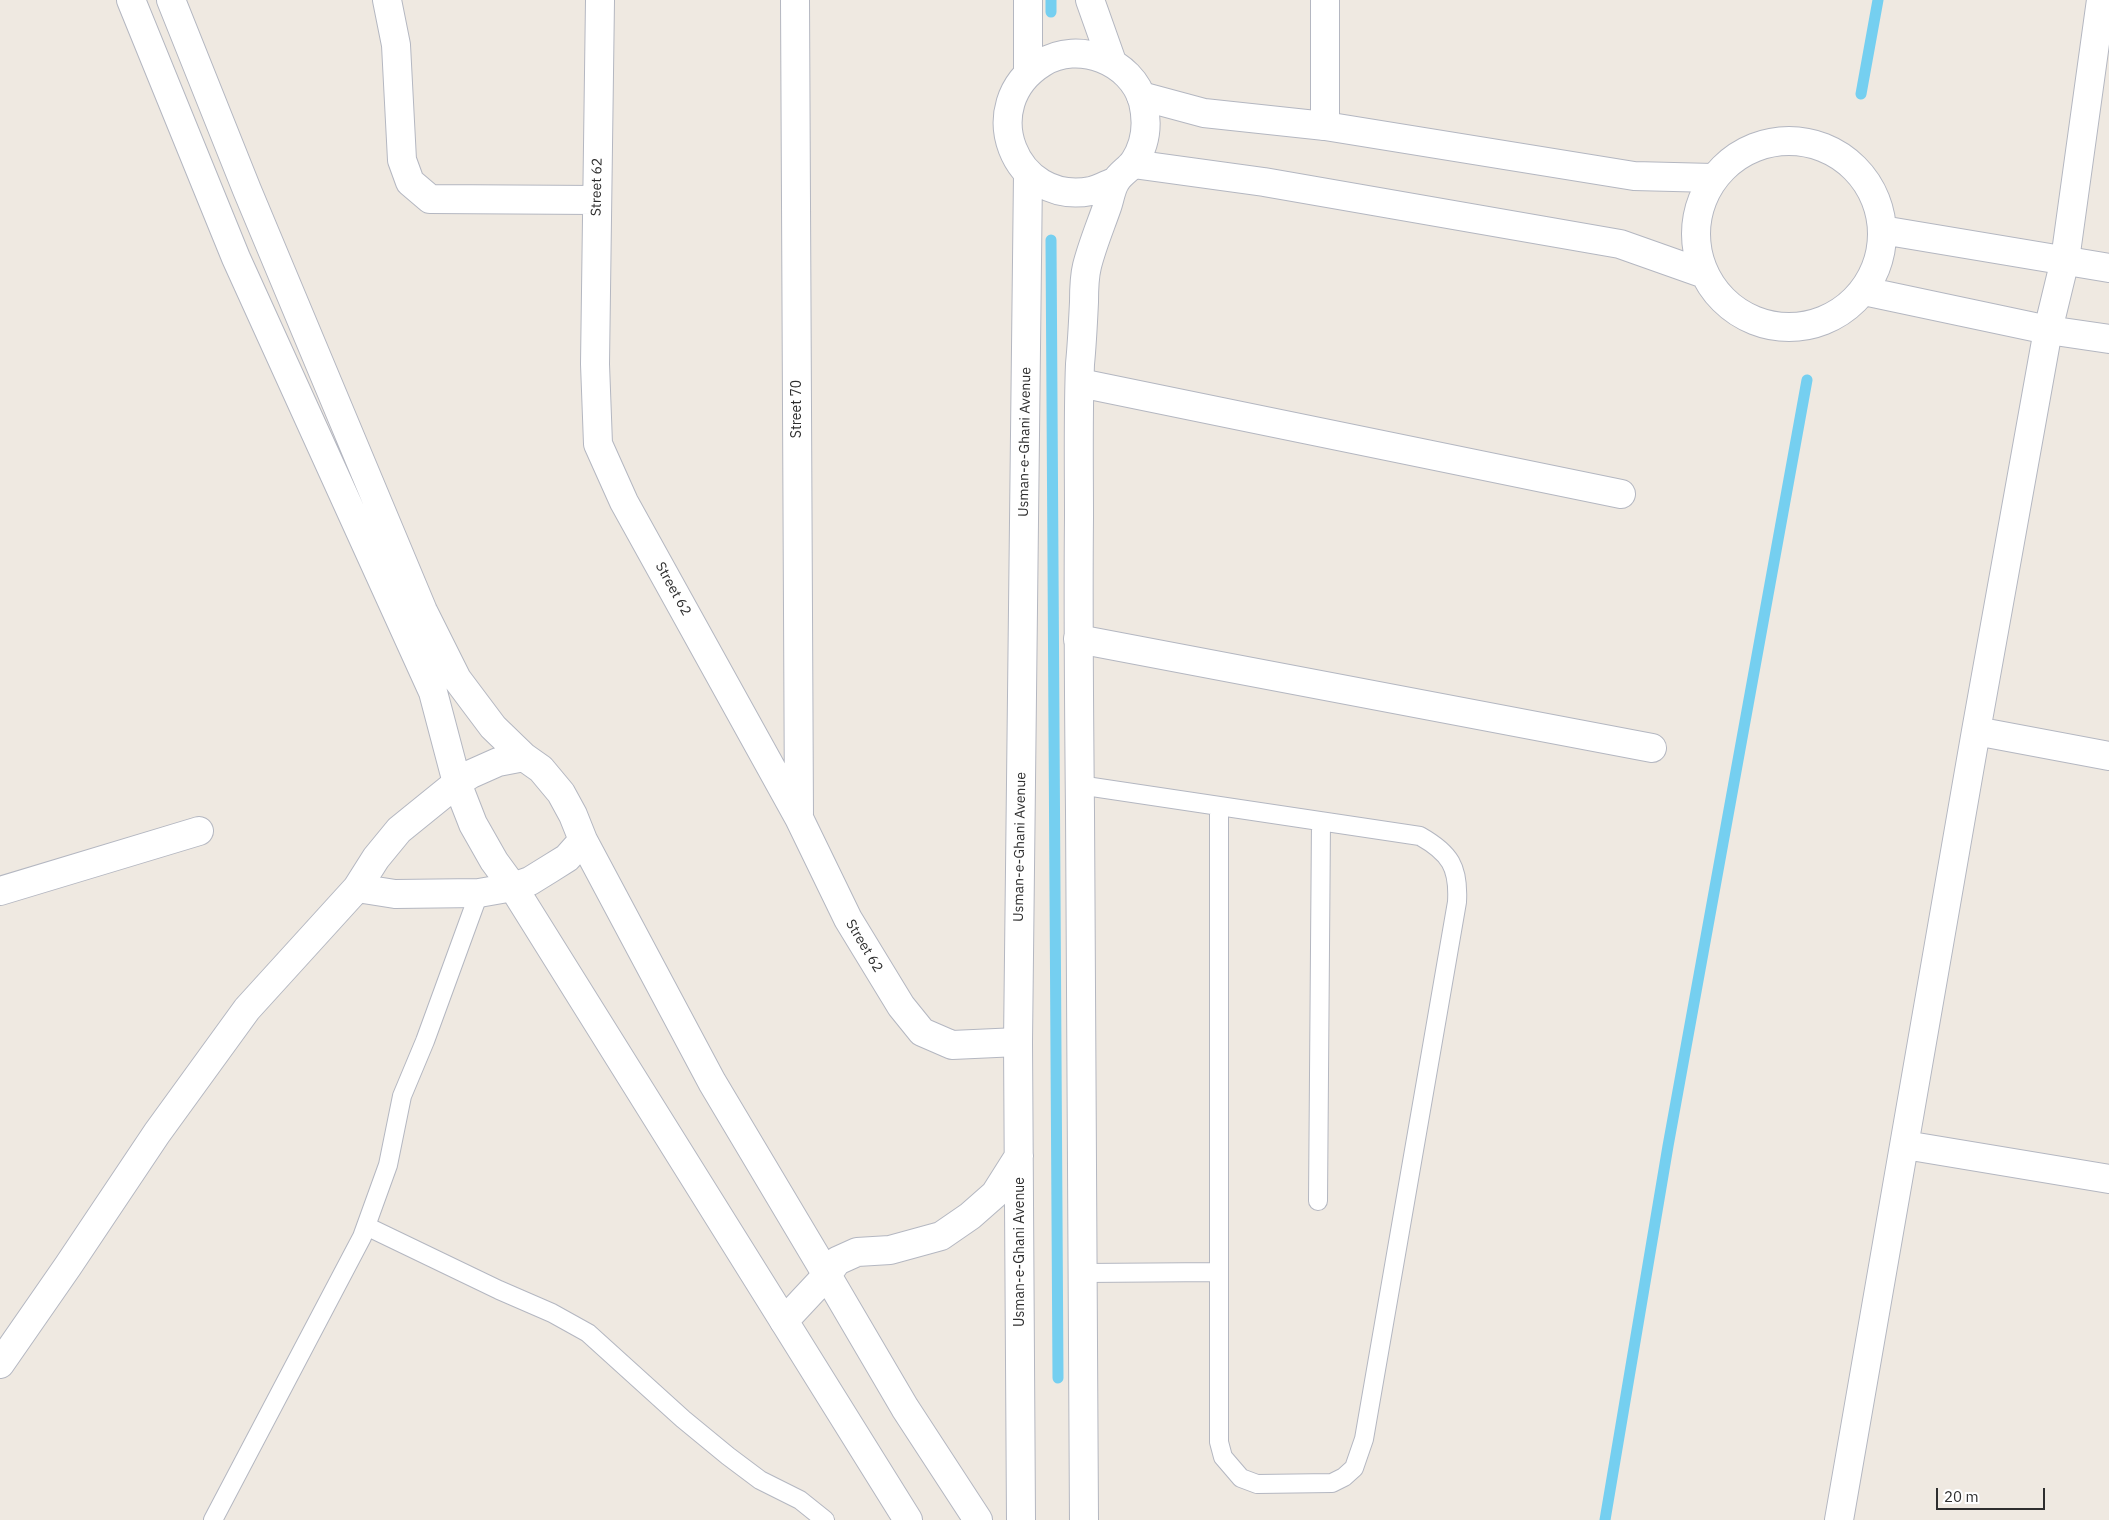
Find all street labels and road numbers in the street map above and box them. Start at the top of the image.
street label: Street 62 [588,158,606,216]
street label: Usman-e-Ghani Avenue [1015,367,1035,517]
street label: Street 70 [789,380,805,438]
street label: Street 62 [651,559,695,619]
street label: Usman-e-Ghani Avenue [1010,772,1030,922]
street label: Street 62 [842,917,886,975]
street label: Usman-e-Ghani Avenue [1012,1177,1028,1327]

